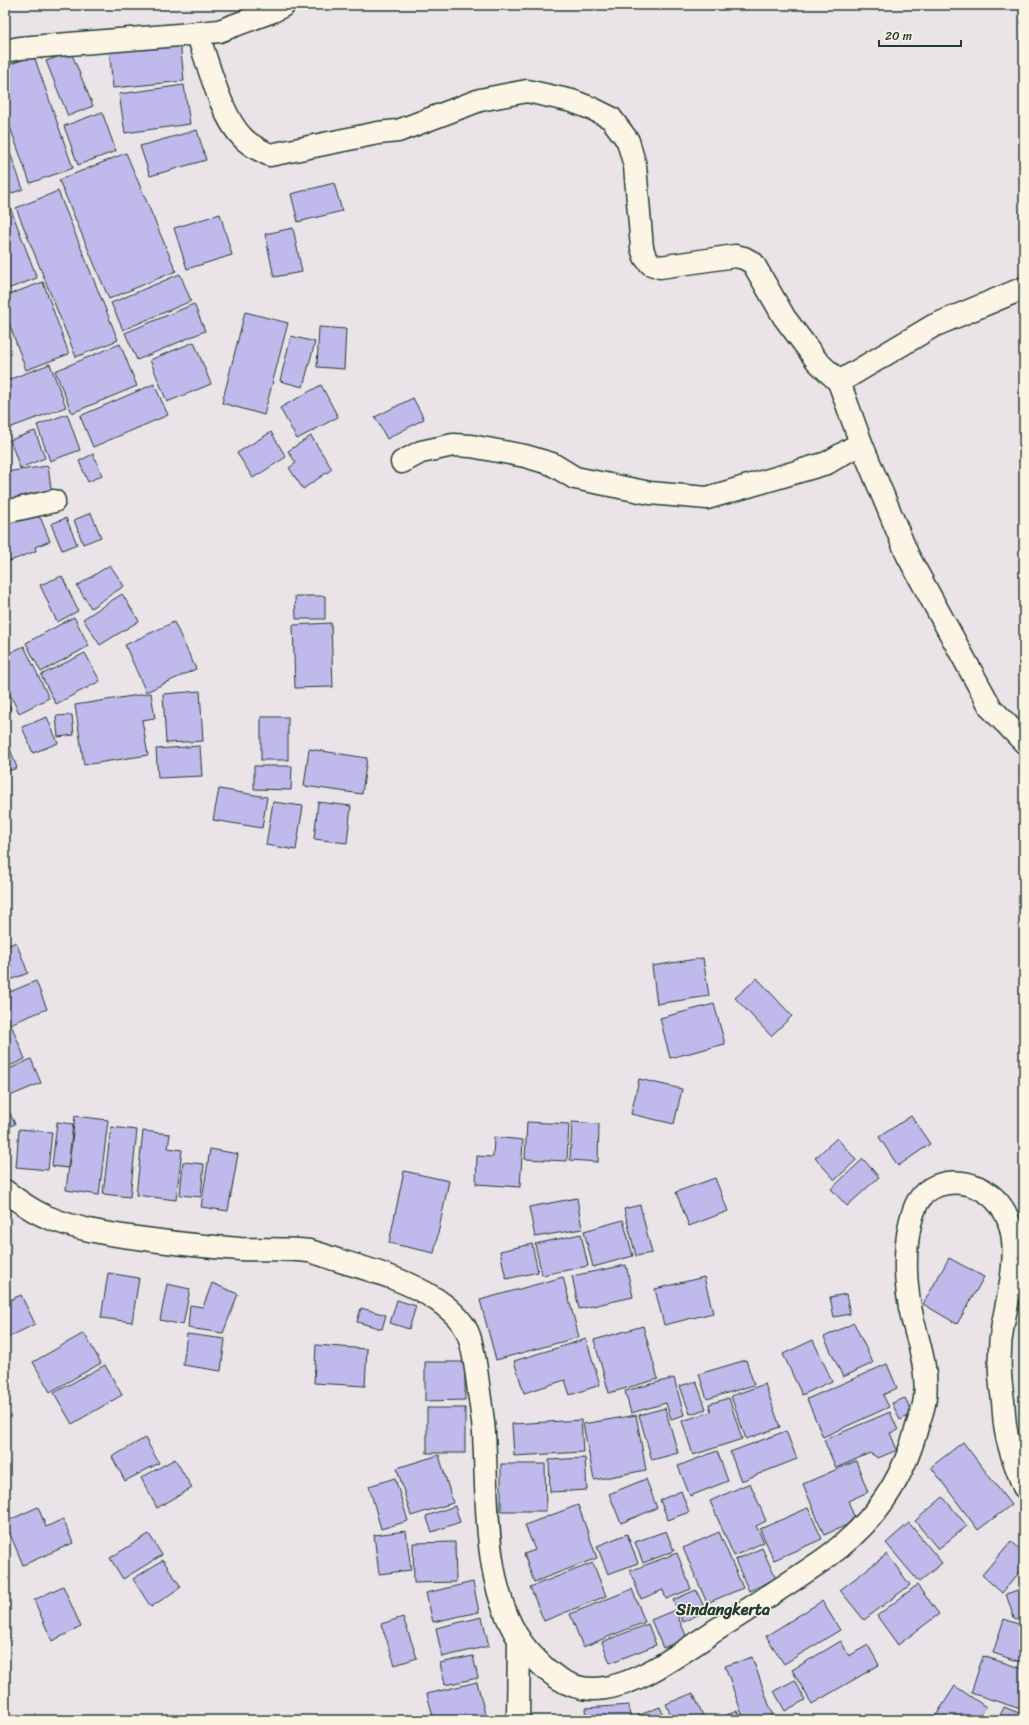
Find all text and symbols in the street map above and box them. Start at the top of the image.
scale bar [879,22,961,48]
text: 20 m [885,25,912,47]
district label: Sindangkerta [675,1595,770,1624]

